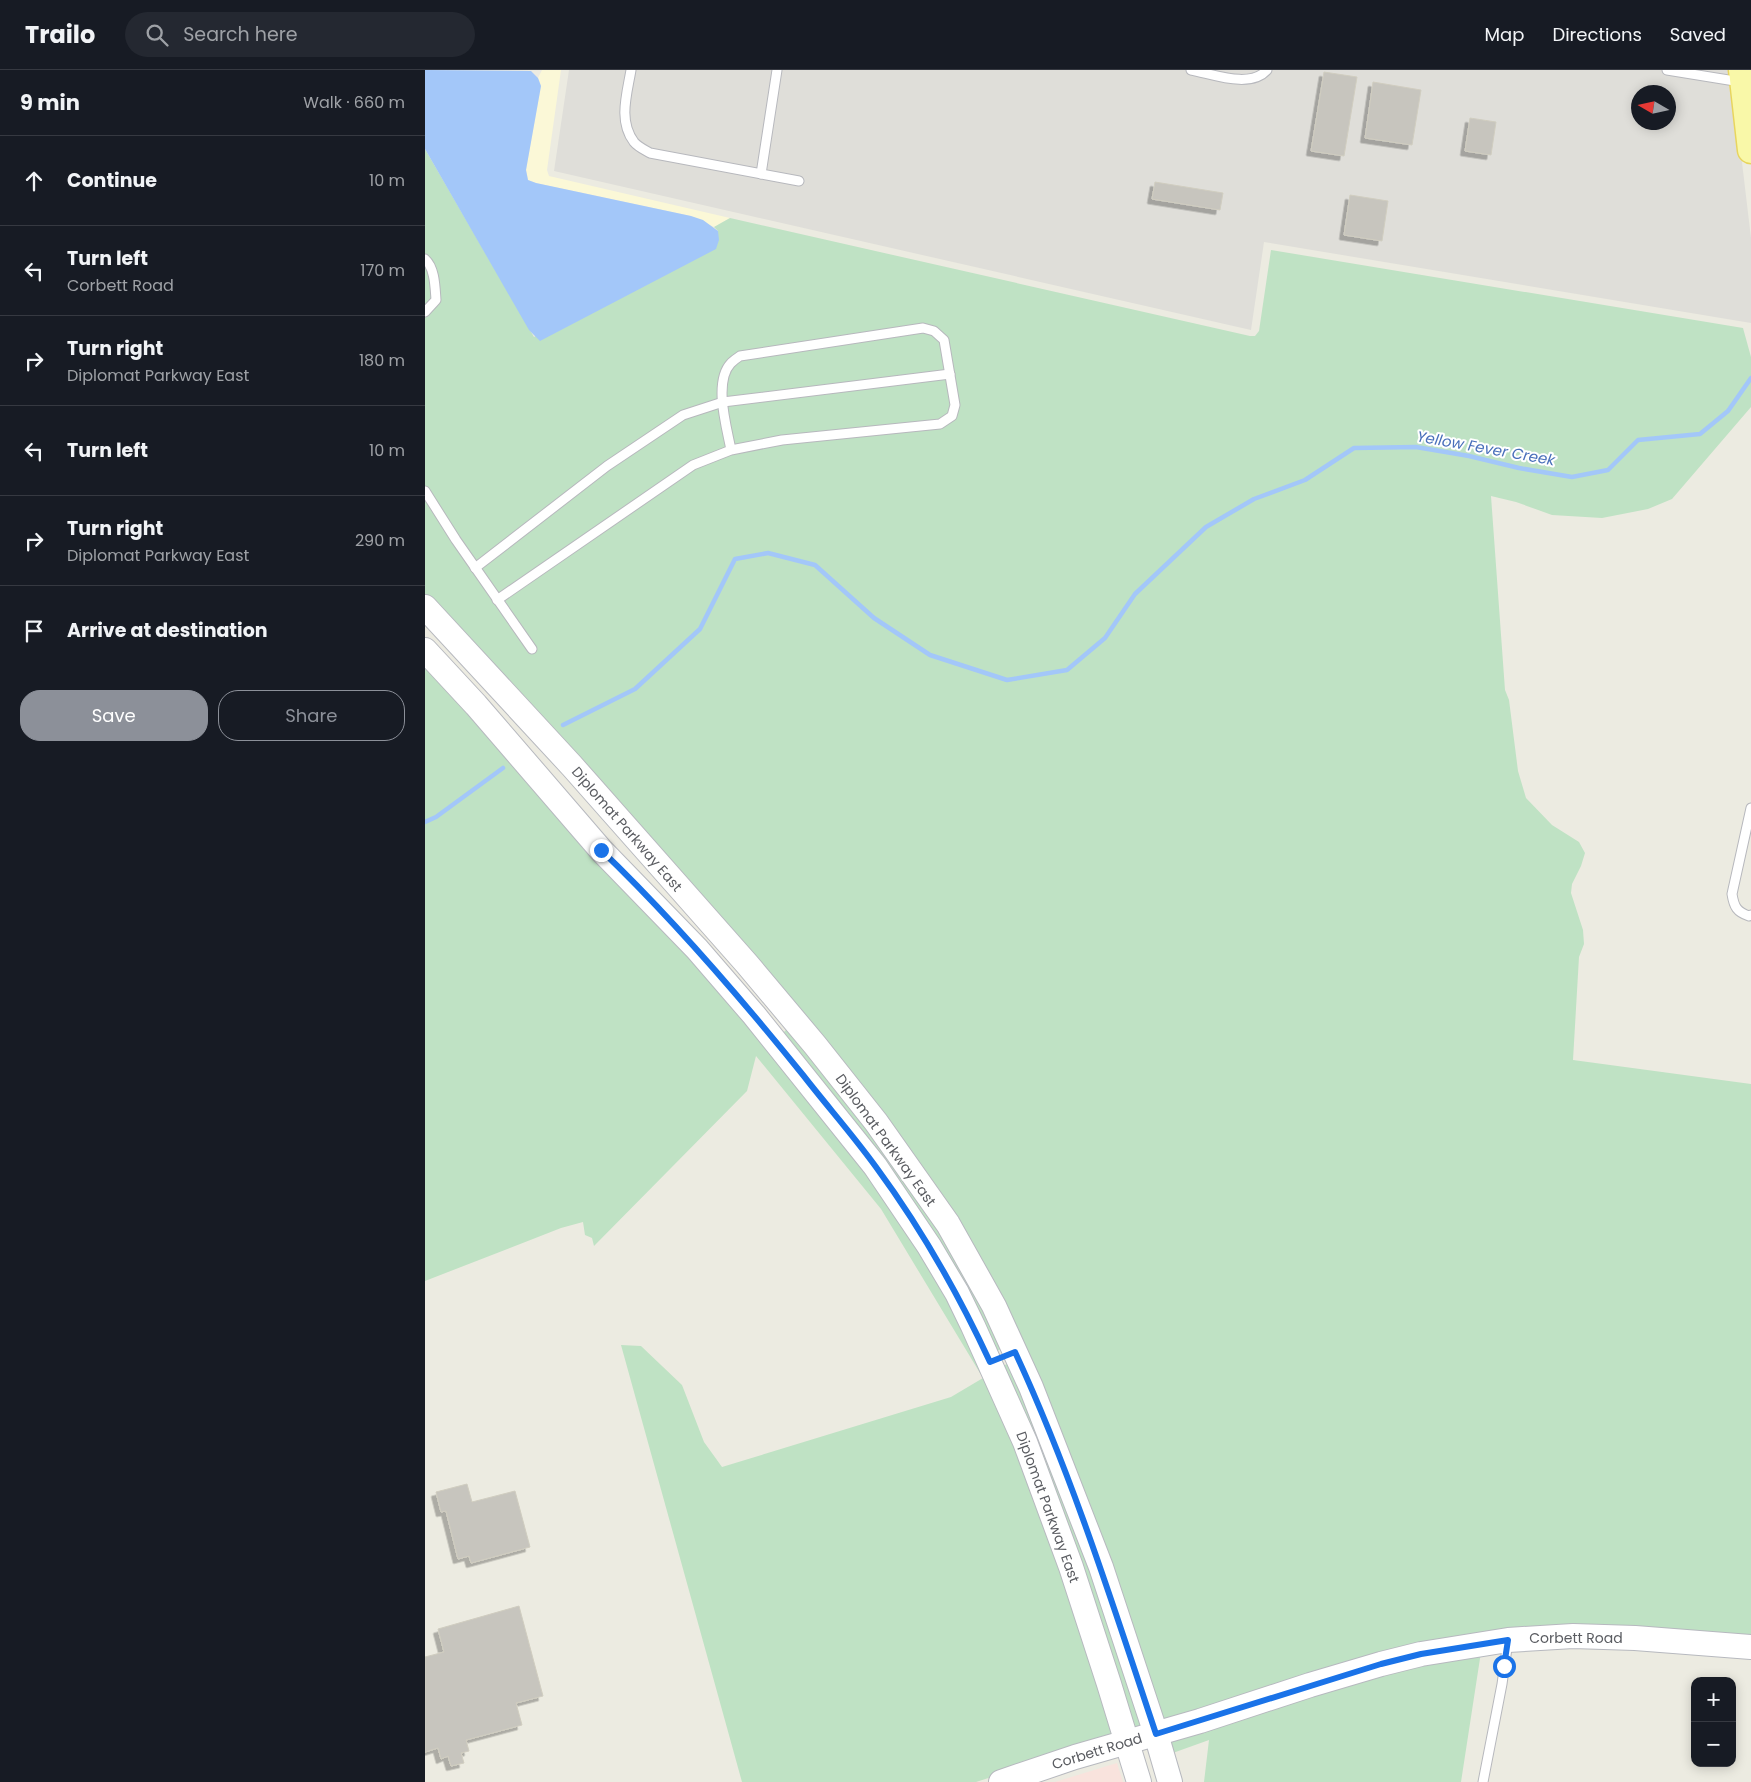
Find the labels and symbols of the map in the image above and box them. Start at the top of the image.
north arrow [1631,85,1676,130]
water label: Yellow Fever Creek [1415,426,1558,471]
street label: Diplomat Parkway East [567,762,687,896]
route end [590,839,613,862]
street label: Diplomat Parkway East [831,1070,941,1210]
street label: Diplomat Parkway East [1011,1429,1085,1585]
street label: Corbett Road [1529,1628,1623,1648]
route start [1493,1655,1516,1678]
street label: Corbett Road [1049,1728,1145,1774]

